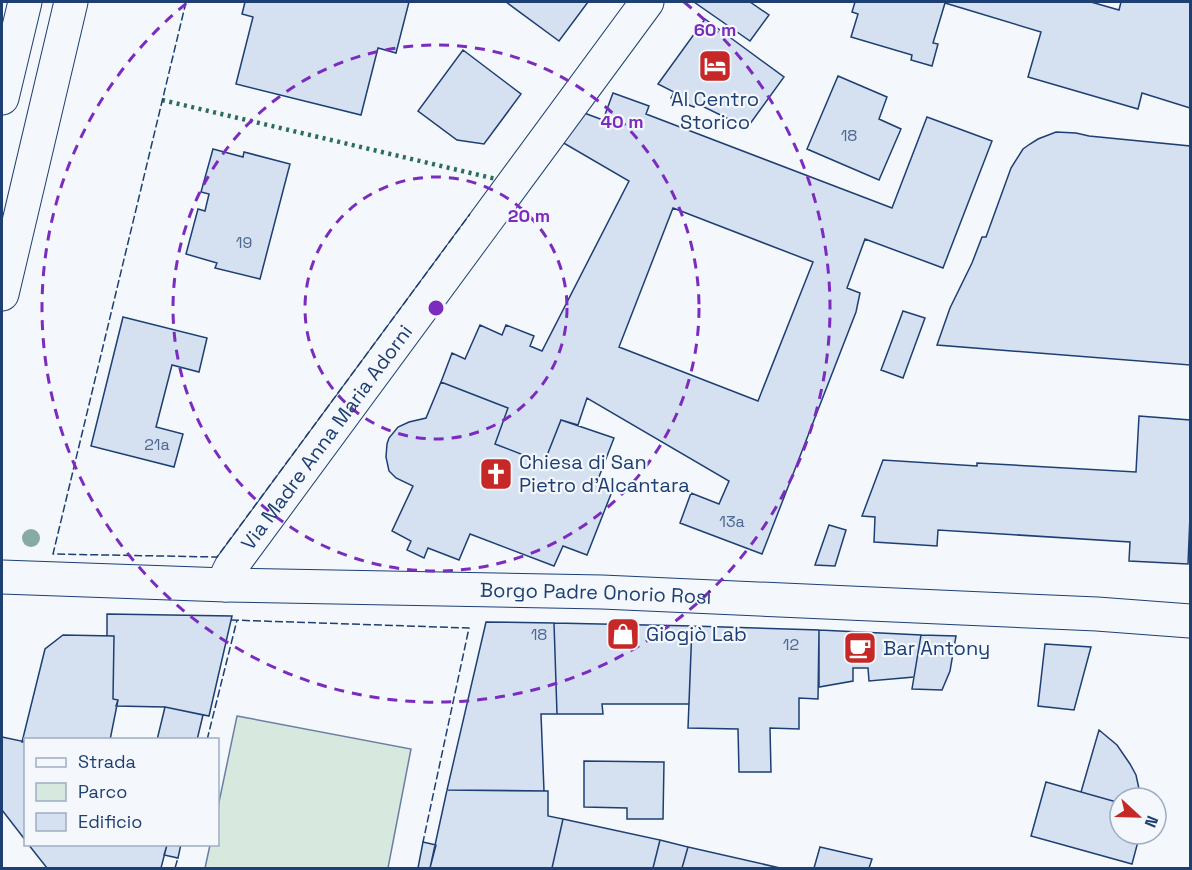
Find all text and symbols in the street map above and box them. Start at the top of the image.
text: 60 m [694,18,736,41]
hotel icon: Al Centro Storico [697,48,733,84]
place label: Al Centro Storico [671,86,759,135]
text: 40 m [600,110,644,133]
house number: 18 [841,125,857,146]
text: 20 m [508,204,550,227]
house number: 19 [236,232,252,253]
centre of rings [426,298,446,318]
street label: Via Madre Anna Maria Adorni [235,320,418,555]
house number: 21a [144,434,170,455]
place label: Chiesa di San Pietro d'Alcantara [519,449,690,498]
church icon: Chiesa di San Pietro d'Alcantara [478,456,514,492]
house number: 13a [719,511,745,532]
street label: Borgo Padre Onorio Rosi [480,577,712,610]
shop icon: Giogiò Lab [605,616,641,652]
place label: Giogiò Lab [646,621,747,647]
house number: 18 [531,624,547,645]
cafe icon: Bar Antony [842,630,878,666]
house number: 12 [783,634,799,655]
place label: Bar Antony [883,635,990,661]
legend [24,738,219,846]
text: Strada [78,750,136,773]
text: Parco [78,780,127,803]
north arrow [1108,786,1168,846]
text: Edificio [78,810,142,833]
text: N [1140,813,1163,830]

